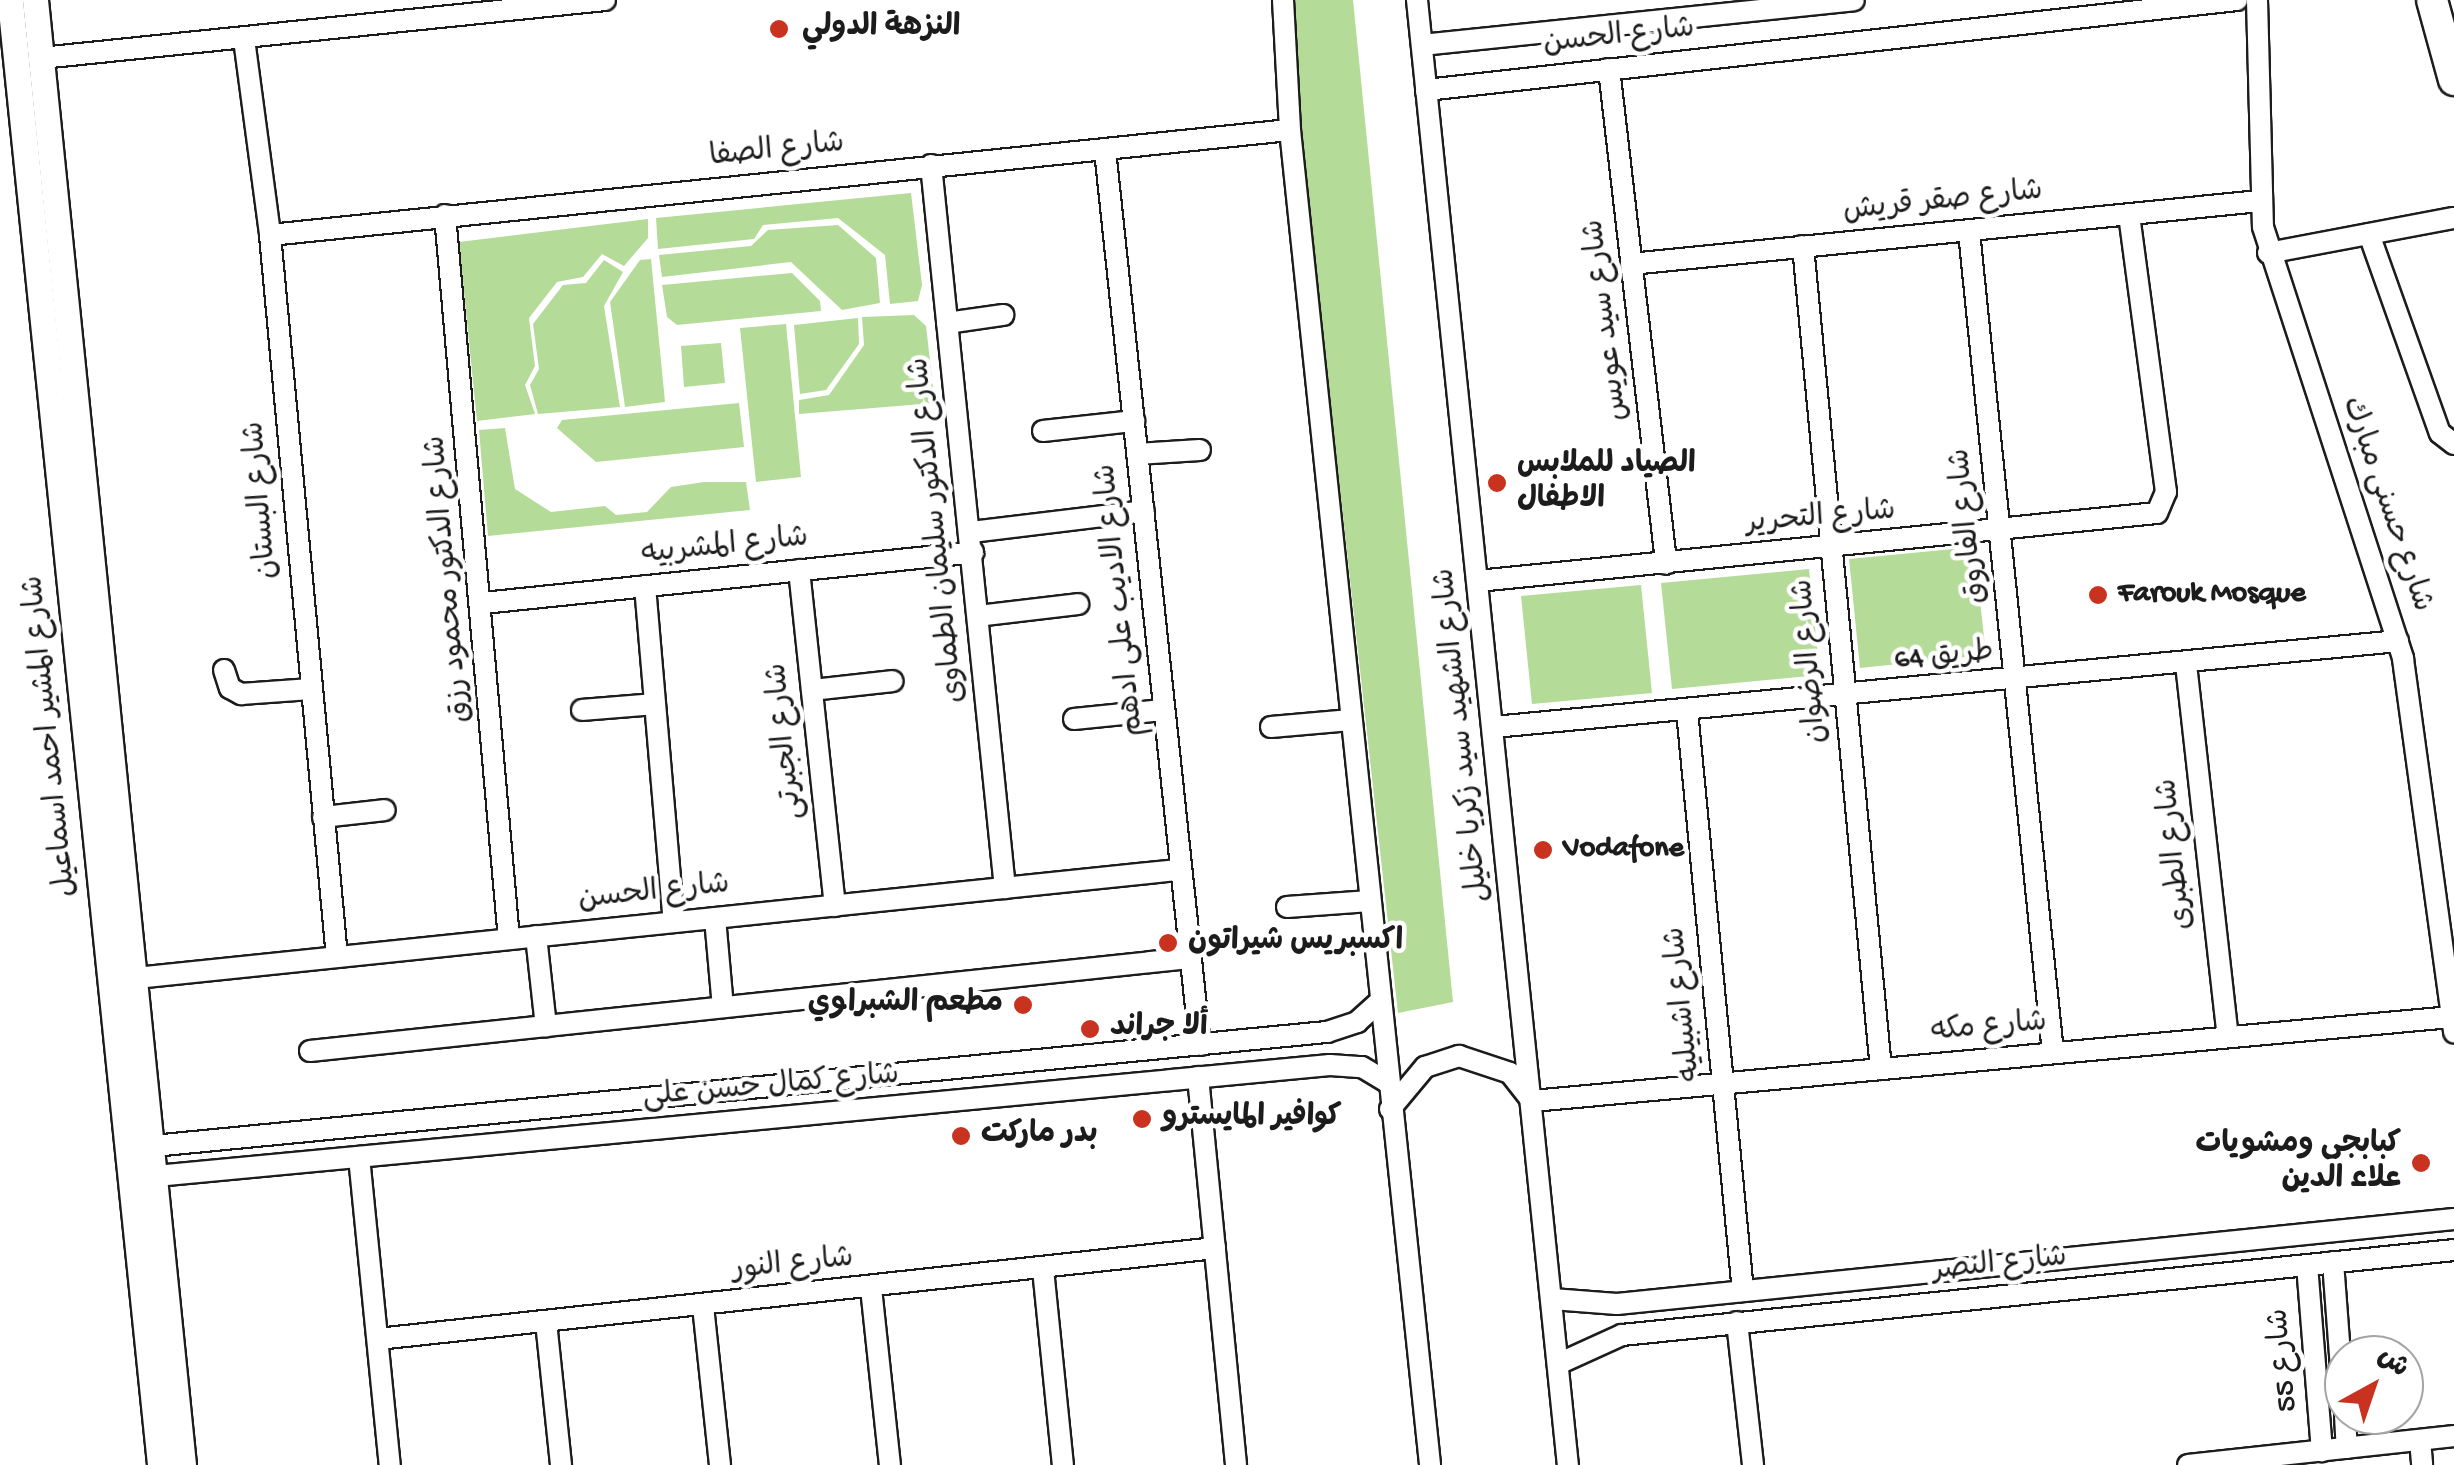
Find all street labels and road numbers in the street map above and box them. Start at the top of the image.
street label: شارع الحسن [1542,12,1696,64]
street label: شارع الصفا [708,127,846,177]
street label: شارع صقر قريش [1841,175,2045,231]
street label: شارع سيد عويس [1578,217,1638,423]
street label: شارع الدكتور سليمان الطماوى [903,355,975,705]
street label: شارع حسنى مبارك [2331,393,2439,617]
street label: شارع البستان [238,420,288,580]
street label: شارع الدكتور محمود رزق [420,434,480,724]
street label: شارع الفاروق [1944,446,1996,606]
street label: شارع الاديب على ادهم [1090,462,1154,738]
street label: شارع التحرير [1745,495,1897,543]
street label: شارع المشربيه [640,521,810,575]
street label: شارع الشهيد سيد زكريا خليل [1429,566,1499,904]
street label: شارع المشير احمد اسماعيل [17,574,87,898]
street label: شارع الرضوان [1787,577,1837,745]
street label: طريق 64 [1893,636,1995,680]
street label: شارع الجبرتى [761,661,813,821]
street label: شارع الطبرى [2151,777,2203,931]
street label: شارع الحسن [577,868,731,920]
street label: شارع اشبيليه [1659,925,1711,1083]
street label: شارع مكه [1930,1006,2048,1052]
street label: شارع كمال حسن على [641,1059,901,1117]
street label: شارع النصر [1931,1241,2069,1291]
street label: شارع النور [731,1242,855,1290]
street label: شارع 55 [2263,1307,2307,1413]

